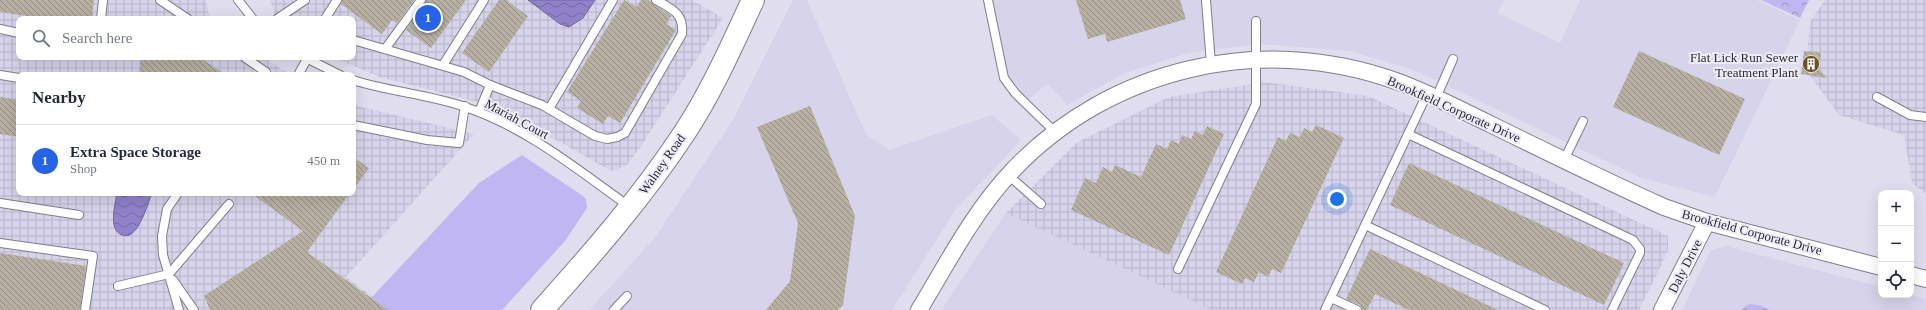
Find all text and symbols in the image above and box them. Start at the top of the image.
pin: 1 [415,3,441,33]
search box [16,16,356,60]
icon: search [30,27,52,49]
text: Search here [62,30,132,46]
place label: Flat Lick Run Sewer Treatment Plant [1690,50,1799,80]
building icon: Flat Lick Run Sewer Treatment Plant [1801,54,1821,74]
street label: Brookfield Corporate Drive [1385,73,1523,145]
text: Nearby [32,88,86,107]
street label: Mariah Court [482,96,552,142]
street label: Walney Road [636,131,689,197]
text: Extra Space Storage [70,144,201,160]
text: 1 [42,153,48,168]
text: 450 m [307,153,340,168]
text: Shop [70,161,97,176]
your location [1327,189,1347,209]
map controls [1878,190,1914,298]
button: + [1878,190,1914,226]
street label: Brookfield Corporate Drive [1680,206,1824,258]
button: − [1878,226,1914,262]
street label: Daly Drive [1665,237,1705,295]
button: locate [1878,262,1914,298]

